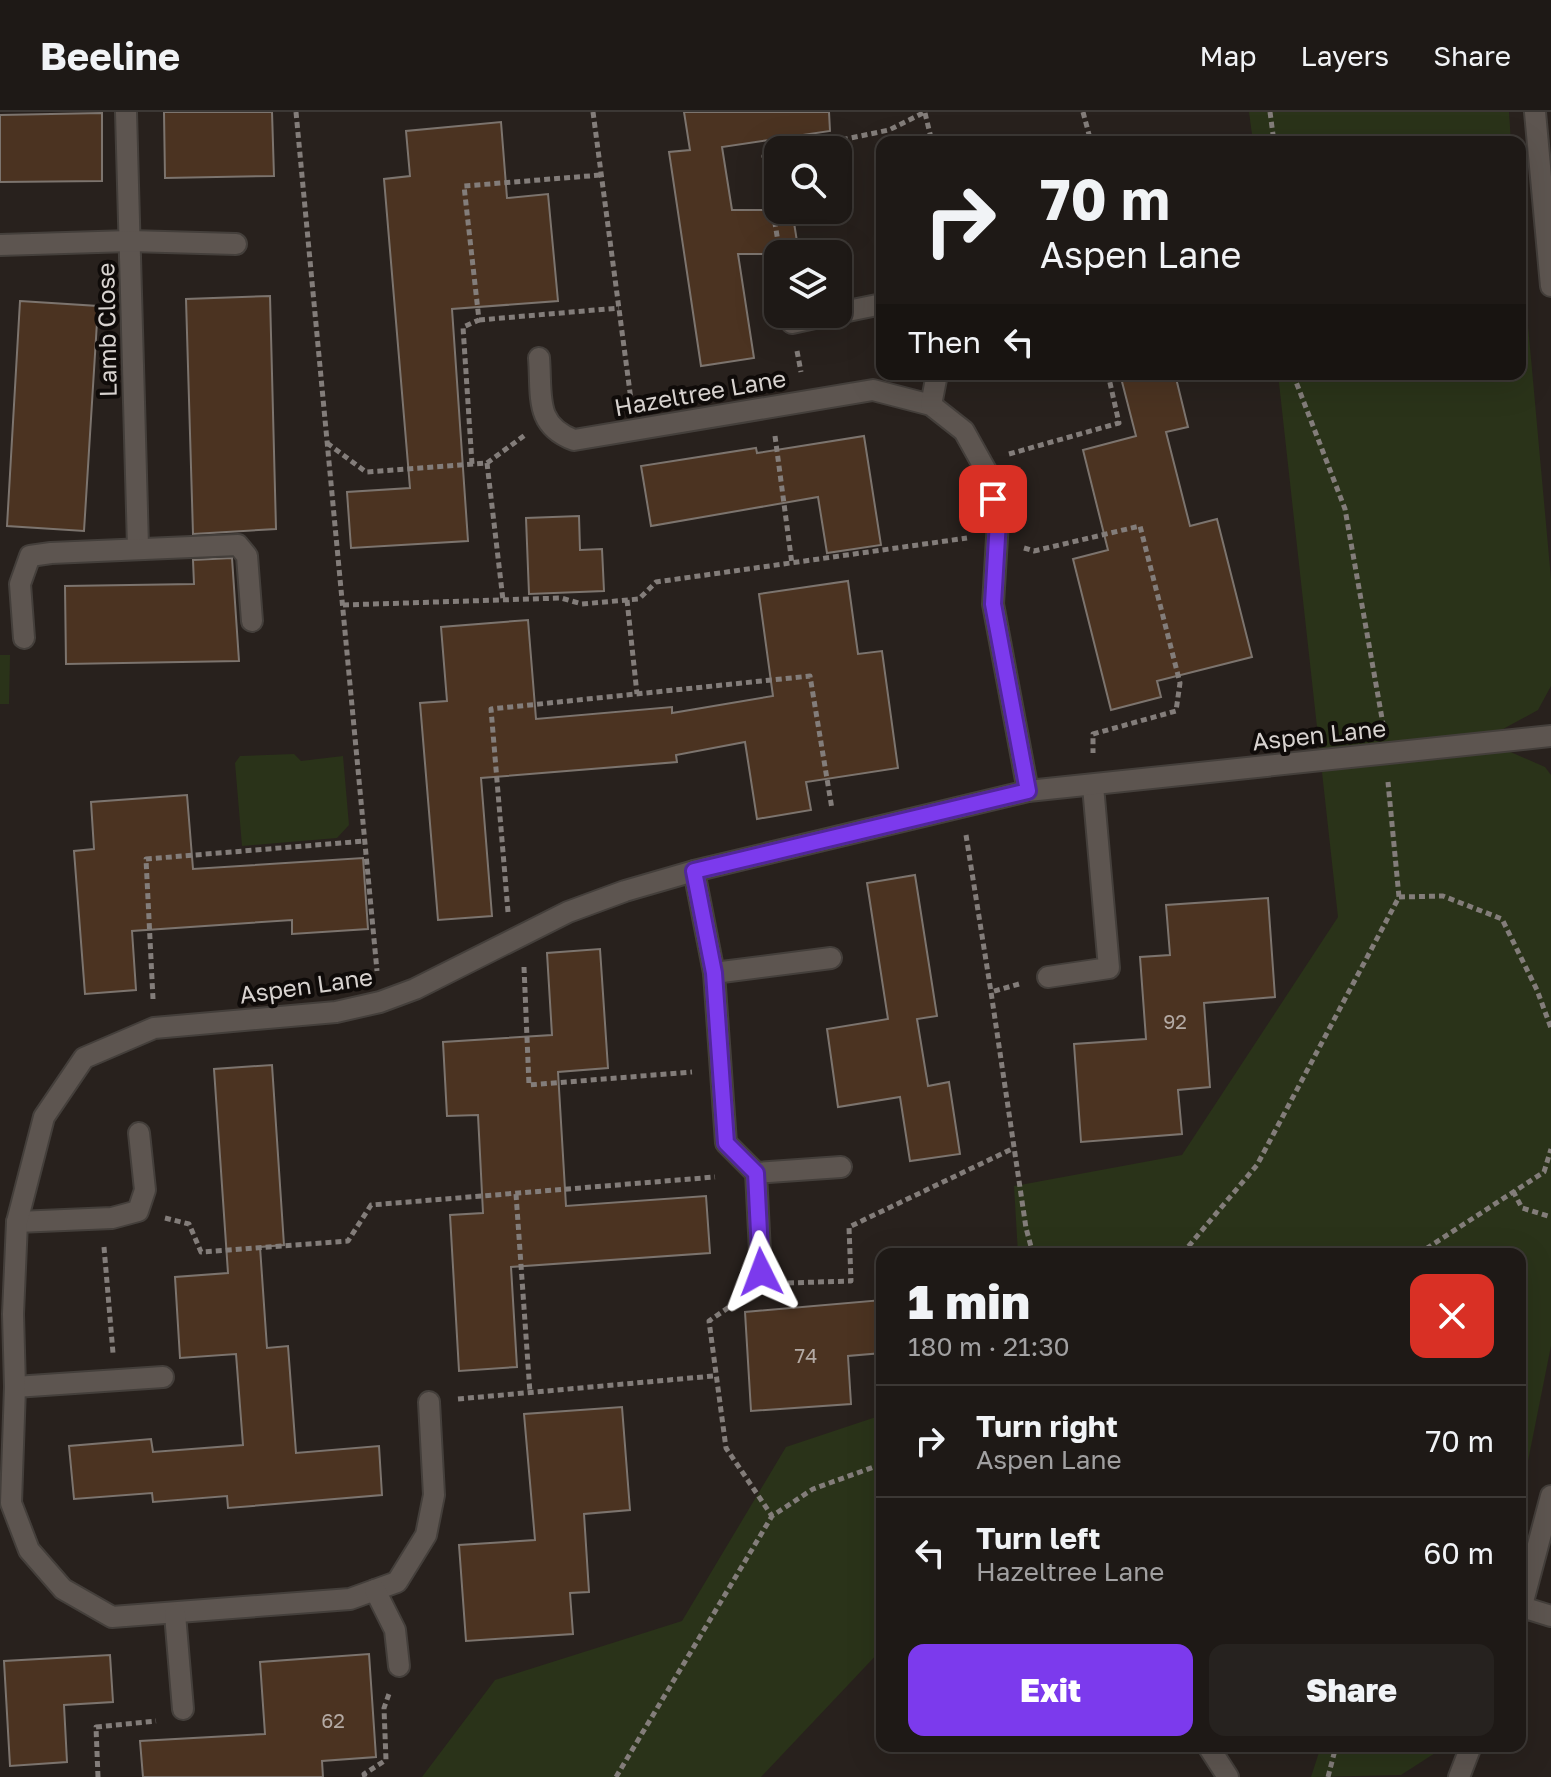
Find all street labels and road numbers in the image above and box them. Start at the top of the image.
street label: Lamb Close [90,263,122,397]
street label: Hazeltree Lane [612,363,788,421]
street label: Aspen Lane [1251,713,1387,755]
street label: Aspen Lane [237,961,375,1009]

